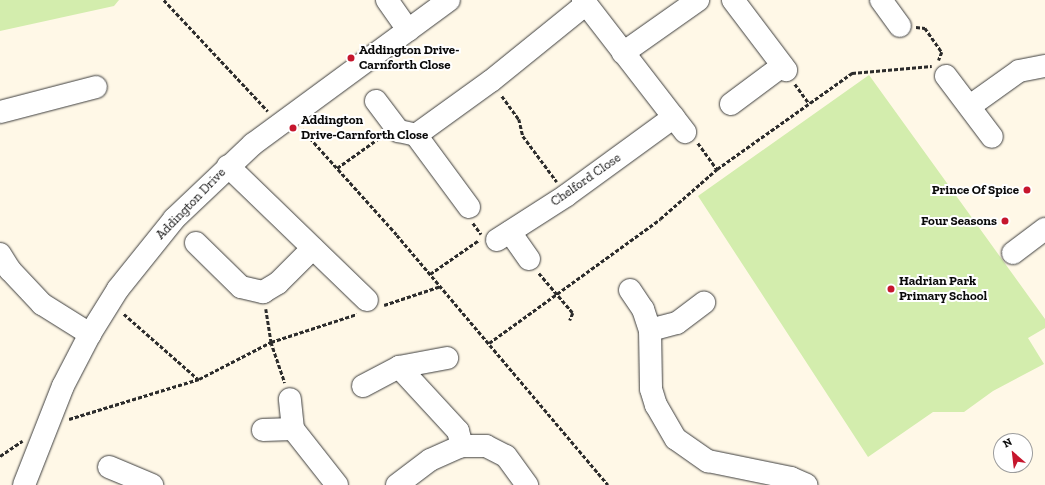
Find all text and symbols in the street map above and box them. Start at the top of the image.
place label: Addington Drive- Carnforth Close [359,43,459,74]
marker: Addington Drive- Carnforth Close [346,53,356,63]
place label: Addington Drive-Carnforth Close [301,113,428,144]
marker: Addington Drive-Carnforth Close [288,123,298,133]
street label: Chelford Close [548,150,624,210]
street label: Addington Drive [153,165,229,243]
place label: Prince Of Spice [932,182,1019,198]
marker: Prince Of Spice [1022,185,1032,195]
place label: Four Seasons [921,213,997,229]
marker: Four Seasons [1000,216,1010,226]
place label: Hadrian Park Primary School [899,274,988,305]
marker: Hadrian Park Primary School [886,284,896,294]
north arrow [993,433,1033,473]
text: N [1001,435,1014,451]

